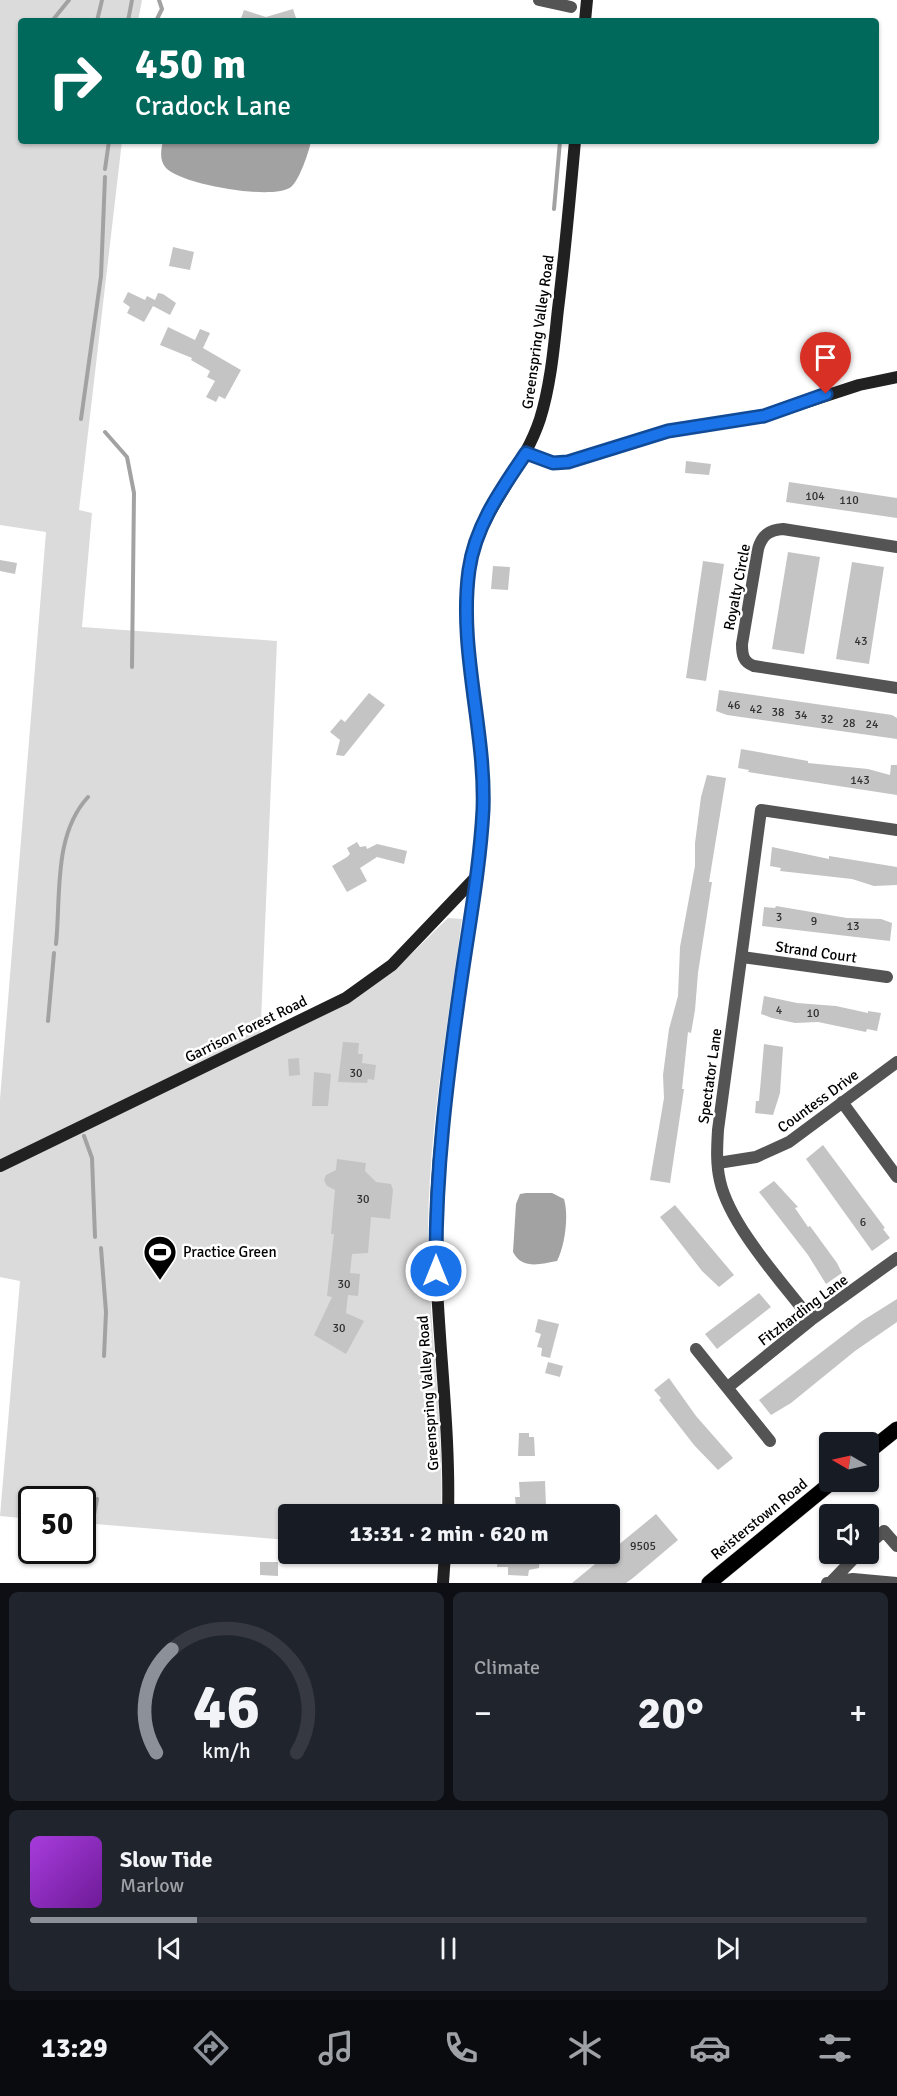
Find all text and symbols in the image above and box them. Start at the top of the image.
text: 450 m [135,39,246,90]
icon: right [36,42,114,120]
text: Cradock Lane [135,90,291,123]
street label: Greenspring Valley Road [518,254,558,410]
pin [800,332,851,394]
icon: arrive [809,341,842,374]
house number: 104 [805,489,825,504]
house number: 110 [839,493,859,508]
street label: Royalty Circle [720,542,754,632]
house number: 43 [855,634,867,649]
house number: 46 [728,698,740,713]
house number: 42 [750,702,762,717]
house number: 38 [772,705,784,720]
house number: 34 [795,708,808,723]
house number: 32 [821,712,833,727]
house number: 28 [843,716,855,731]
house number: 24 [866,717,879,732]
house number: 143 [850,773,870,788]
house number: 3 [776,910,782,925]
house number: 9 [811,914,817,929]
house number: 13 [847,919,859,934]
street label: Strand Court [774,937,858,967]
street label: Garrison Forest Road [182,992,310,1066]
house number: 4 [776,1003,783,1018]
house number: 10 [807,1006,819,1021]
street label: Spectator Lane [694,1027,726,1125]
house number: 30 [350,1066,362,1081]
street label: Countess Drive [774,1066,862,1136]
house number: 30 [357,1192,369,1207]
house number: 6 [860,1215,866,1230]
sports icon: Practice Green [142,1234,178,1281]
position arrow [404,1239,468,1303]
place label: Practice Green [183,1243,277,1261]
street label: Fitzharding Lane [755,1270,851,1350]
house number: 30 [338,1277,350,1292]
street label: Greenspring Valley Road [414,1315,442,1471]
house number: 30 [333,1321,345,1336]
north arrow [819,1432,879,1492]
map controls [819,1432,879,1564]
street label: Reisterstown Road [707,1475,811,1563]
speed limit sign: 50 [18,1486,96,1564]
button: sound [819,1504,879,1564]
text: 13:31 · 2 min · 620 m [349,1520,549,1547]
house number: 9505 [630,1539,656,1554]
text: Climate [474,1655,540,1680]
text: 46 [193,1668,260,1745]
text: 20° [637,1686,704,1741]
text: − [474,1693,492,1734]
text: + [849,1693,867,1734]
text: km/h [202,1739,251,1765]
text: Slow Tide [120,1846,212,1873]
text: Marlow [120,1873,184,1898]
icon: previous [153,1932,186,1965]
icon: pause [432,1932,465,1965]
icon: next [711,1932,744,1965]
icon: directions [190,2027,232,2069]
icon: music [315,2027,357,2069]
icon: phone [440,2027,482,2069]
icon: climate [564,2027,606,2069]
icon: car [689,2027,731,2069]
icon: filters [814,2027,856,2069]
text: 13:29 [41,2032,108,2065]

